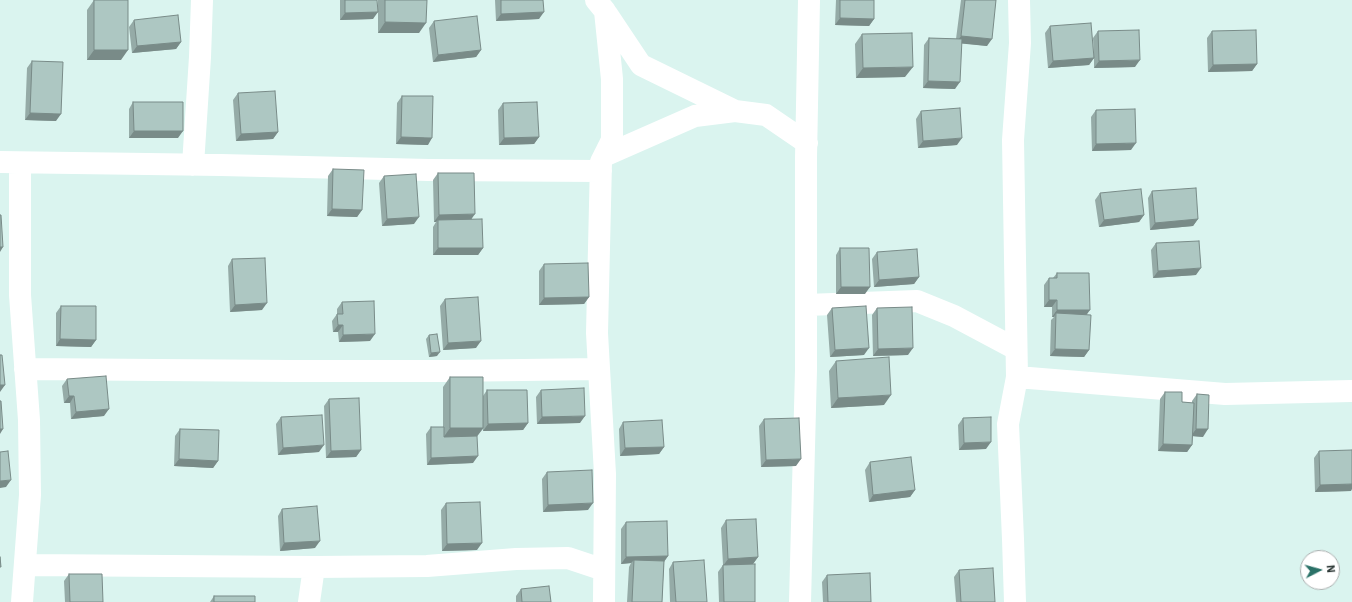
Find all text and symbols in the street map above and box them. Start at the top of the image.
north arrow [1300,550,1340,590]
text: N [1324,564,1338,574]

